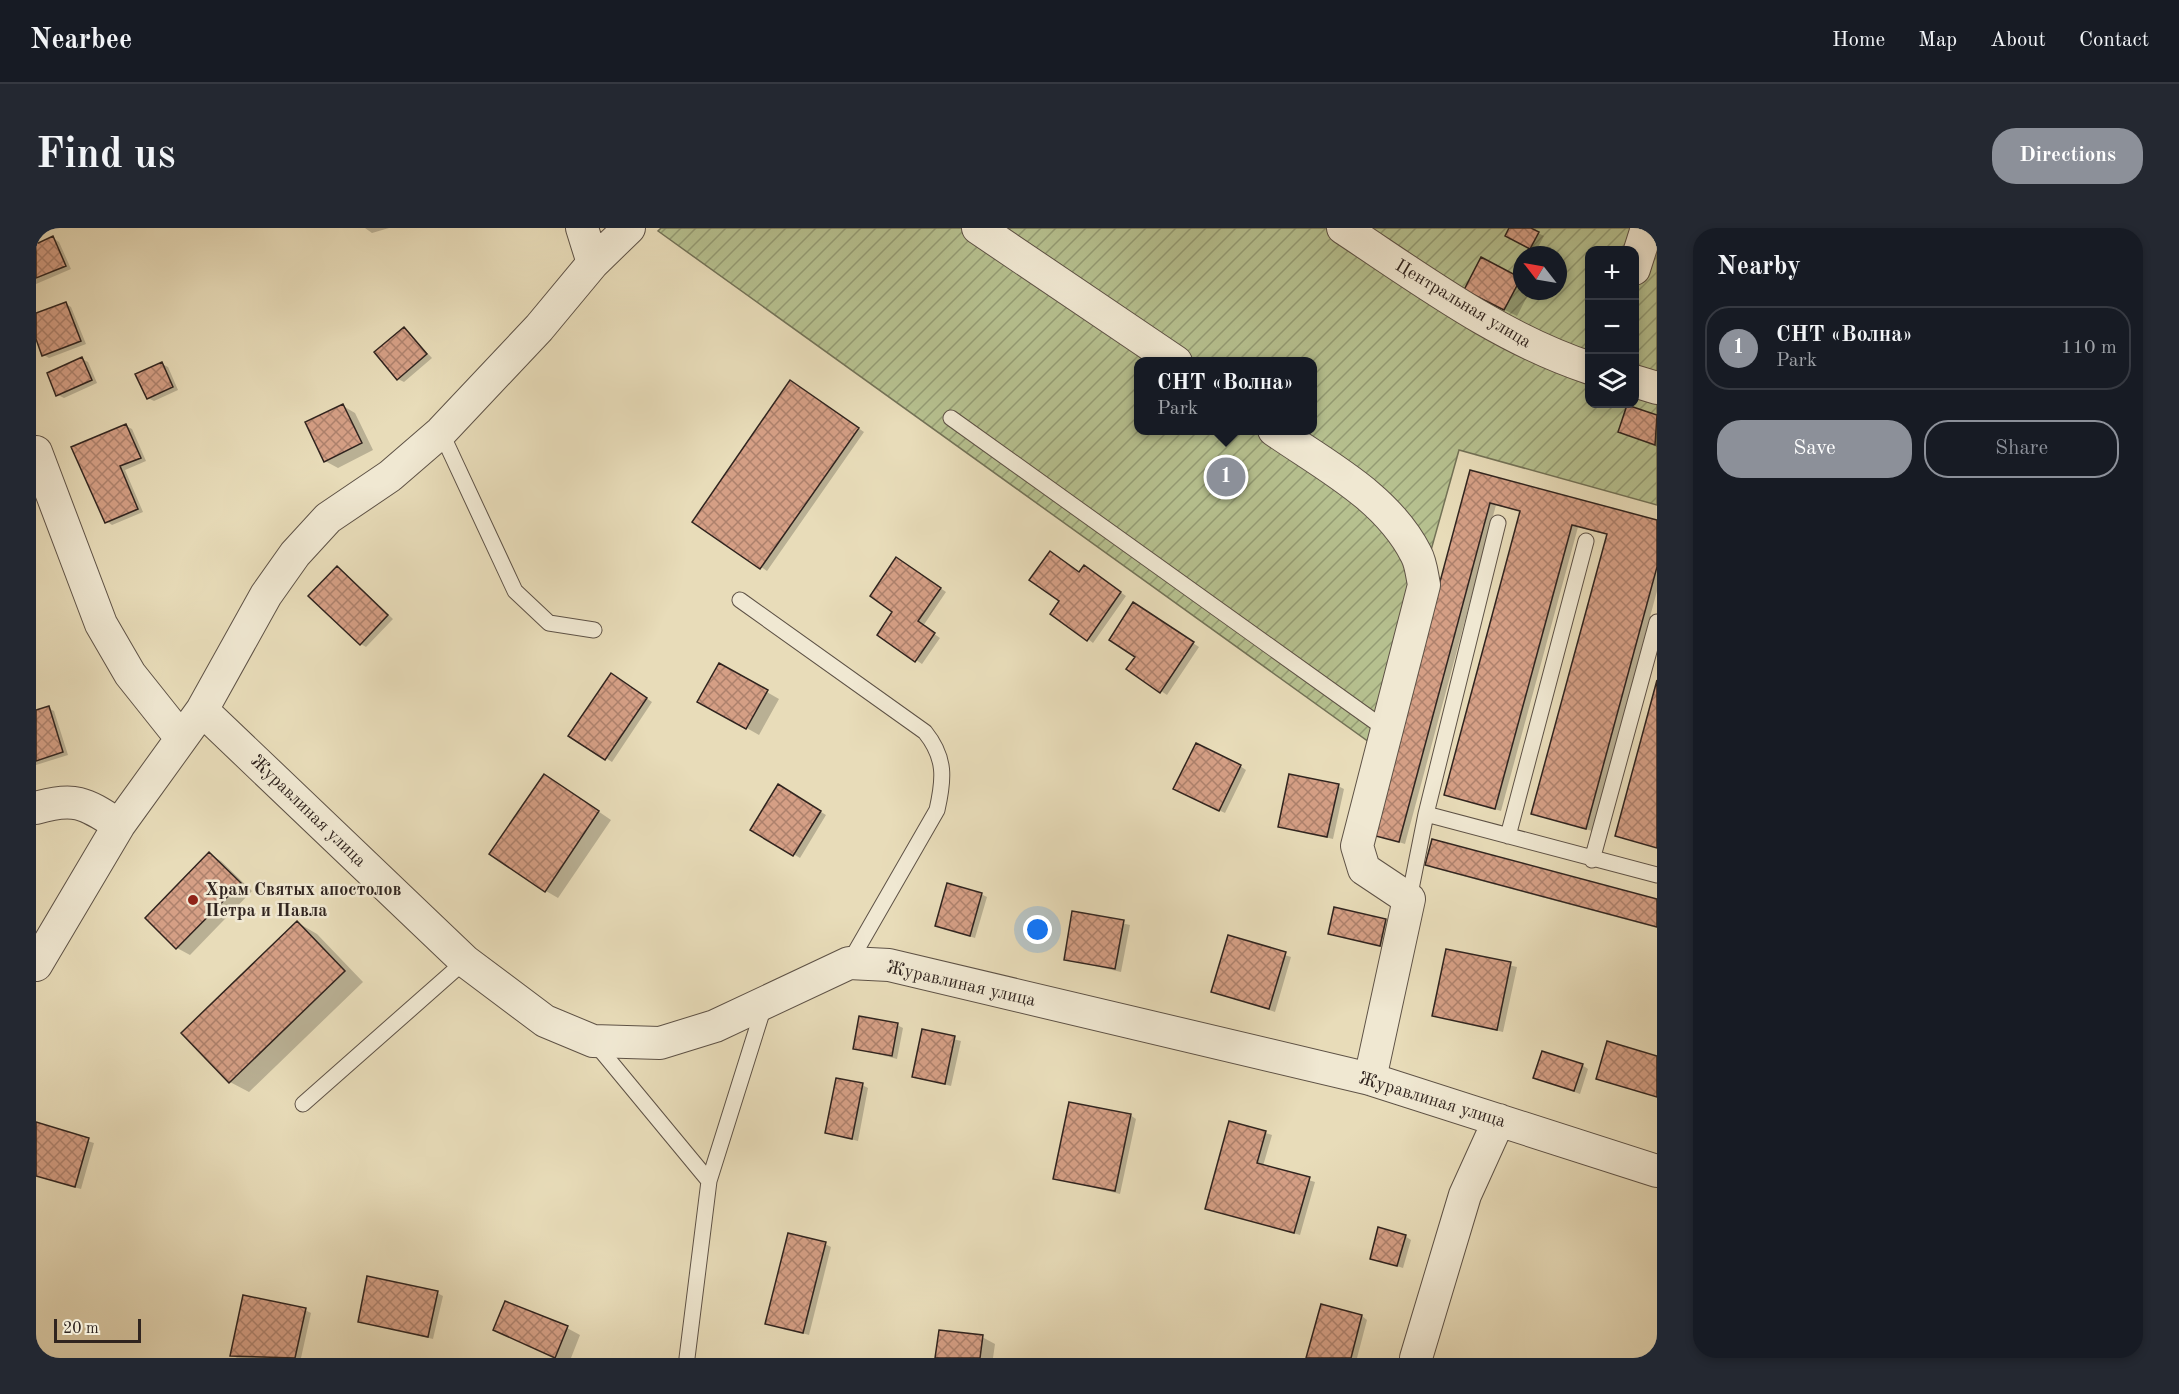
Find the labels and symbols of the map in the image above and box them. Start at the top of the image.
north arrow [1513,246,1567,300]
street label: Центральная улица [1392,256,1534,352]
pin: 1 [1206,454,1246,500]
street label: Журавлиная улица [247,752,369,871]
place label: Храм Святых апостолов Петра и Павла [205,881,402,920]
marker: Храм Святых апостолов Петра и Павла [186,893,200,907]
your location [1023,915,1052,944]
street label: Журавлиная улица [885,958,1037,1010]
street label: Журавлиная улица [1356,1069,1508,1131]
scale bar [54,1316,141,1344]

